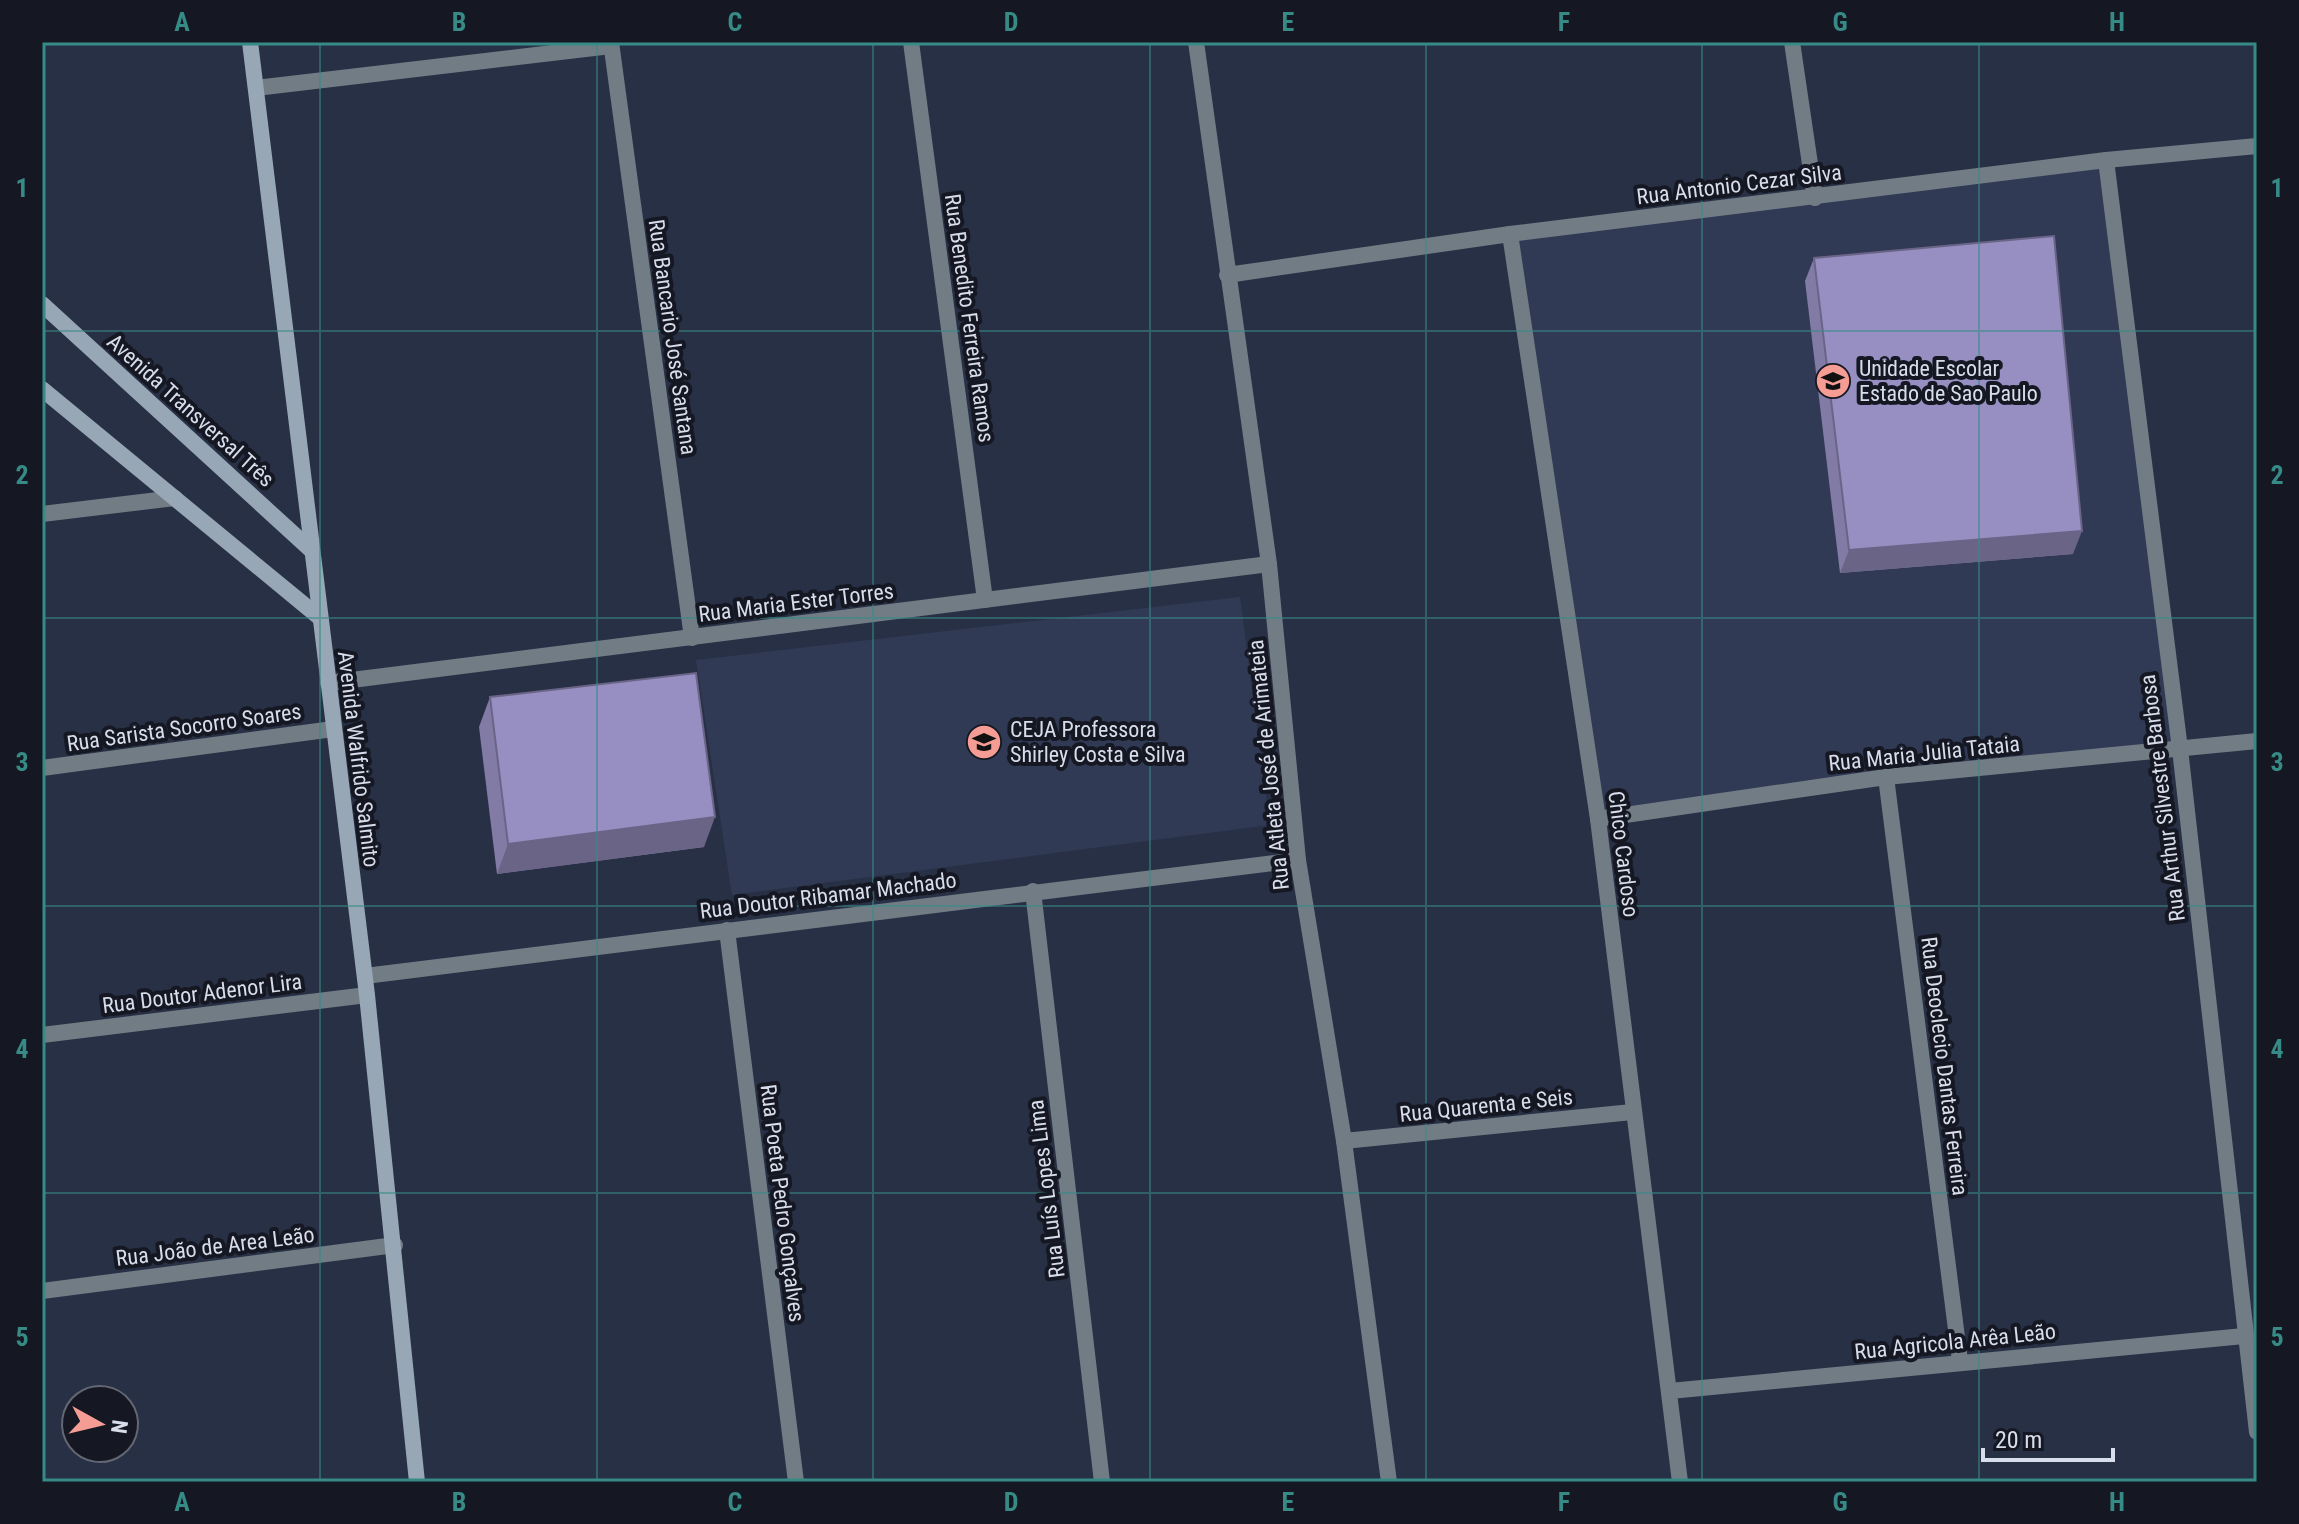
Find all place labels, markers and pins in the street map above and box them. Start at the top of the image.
place label: Unidade Escolar Estado de Sao Paulo [1859,356,2038,406]
school or university icon: Unidade Escolar Estado de Sao Paulo [1814,362,1852,400]
place label: CEJA Professora Shirley Costa e Silva [1010,717,1186,767]
school or university icon: CEJA Professora Shirley Costa e Silva [965,723,1003,761]

